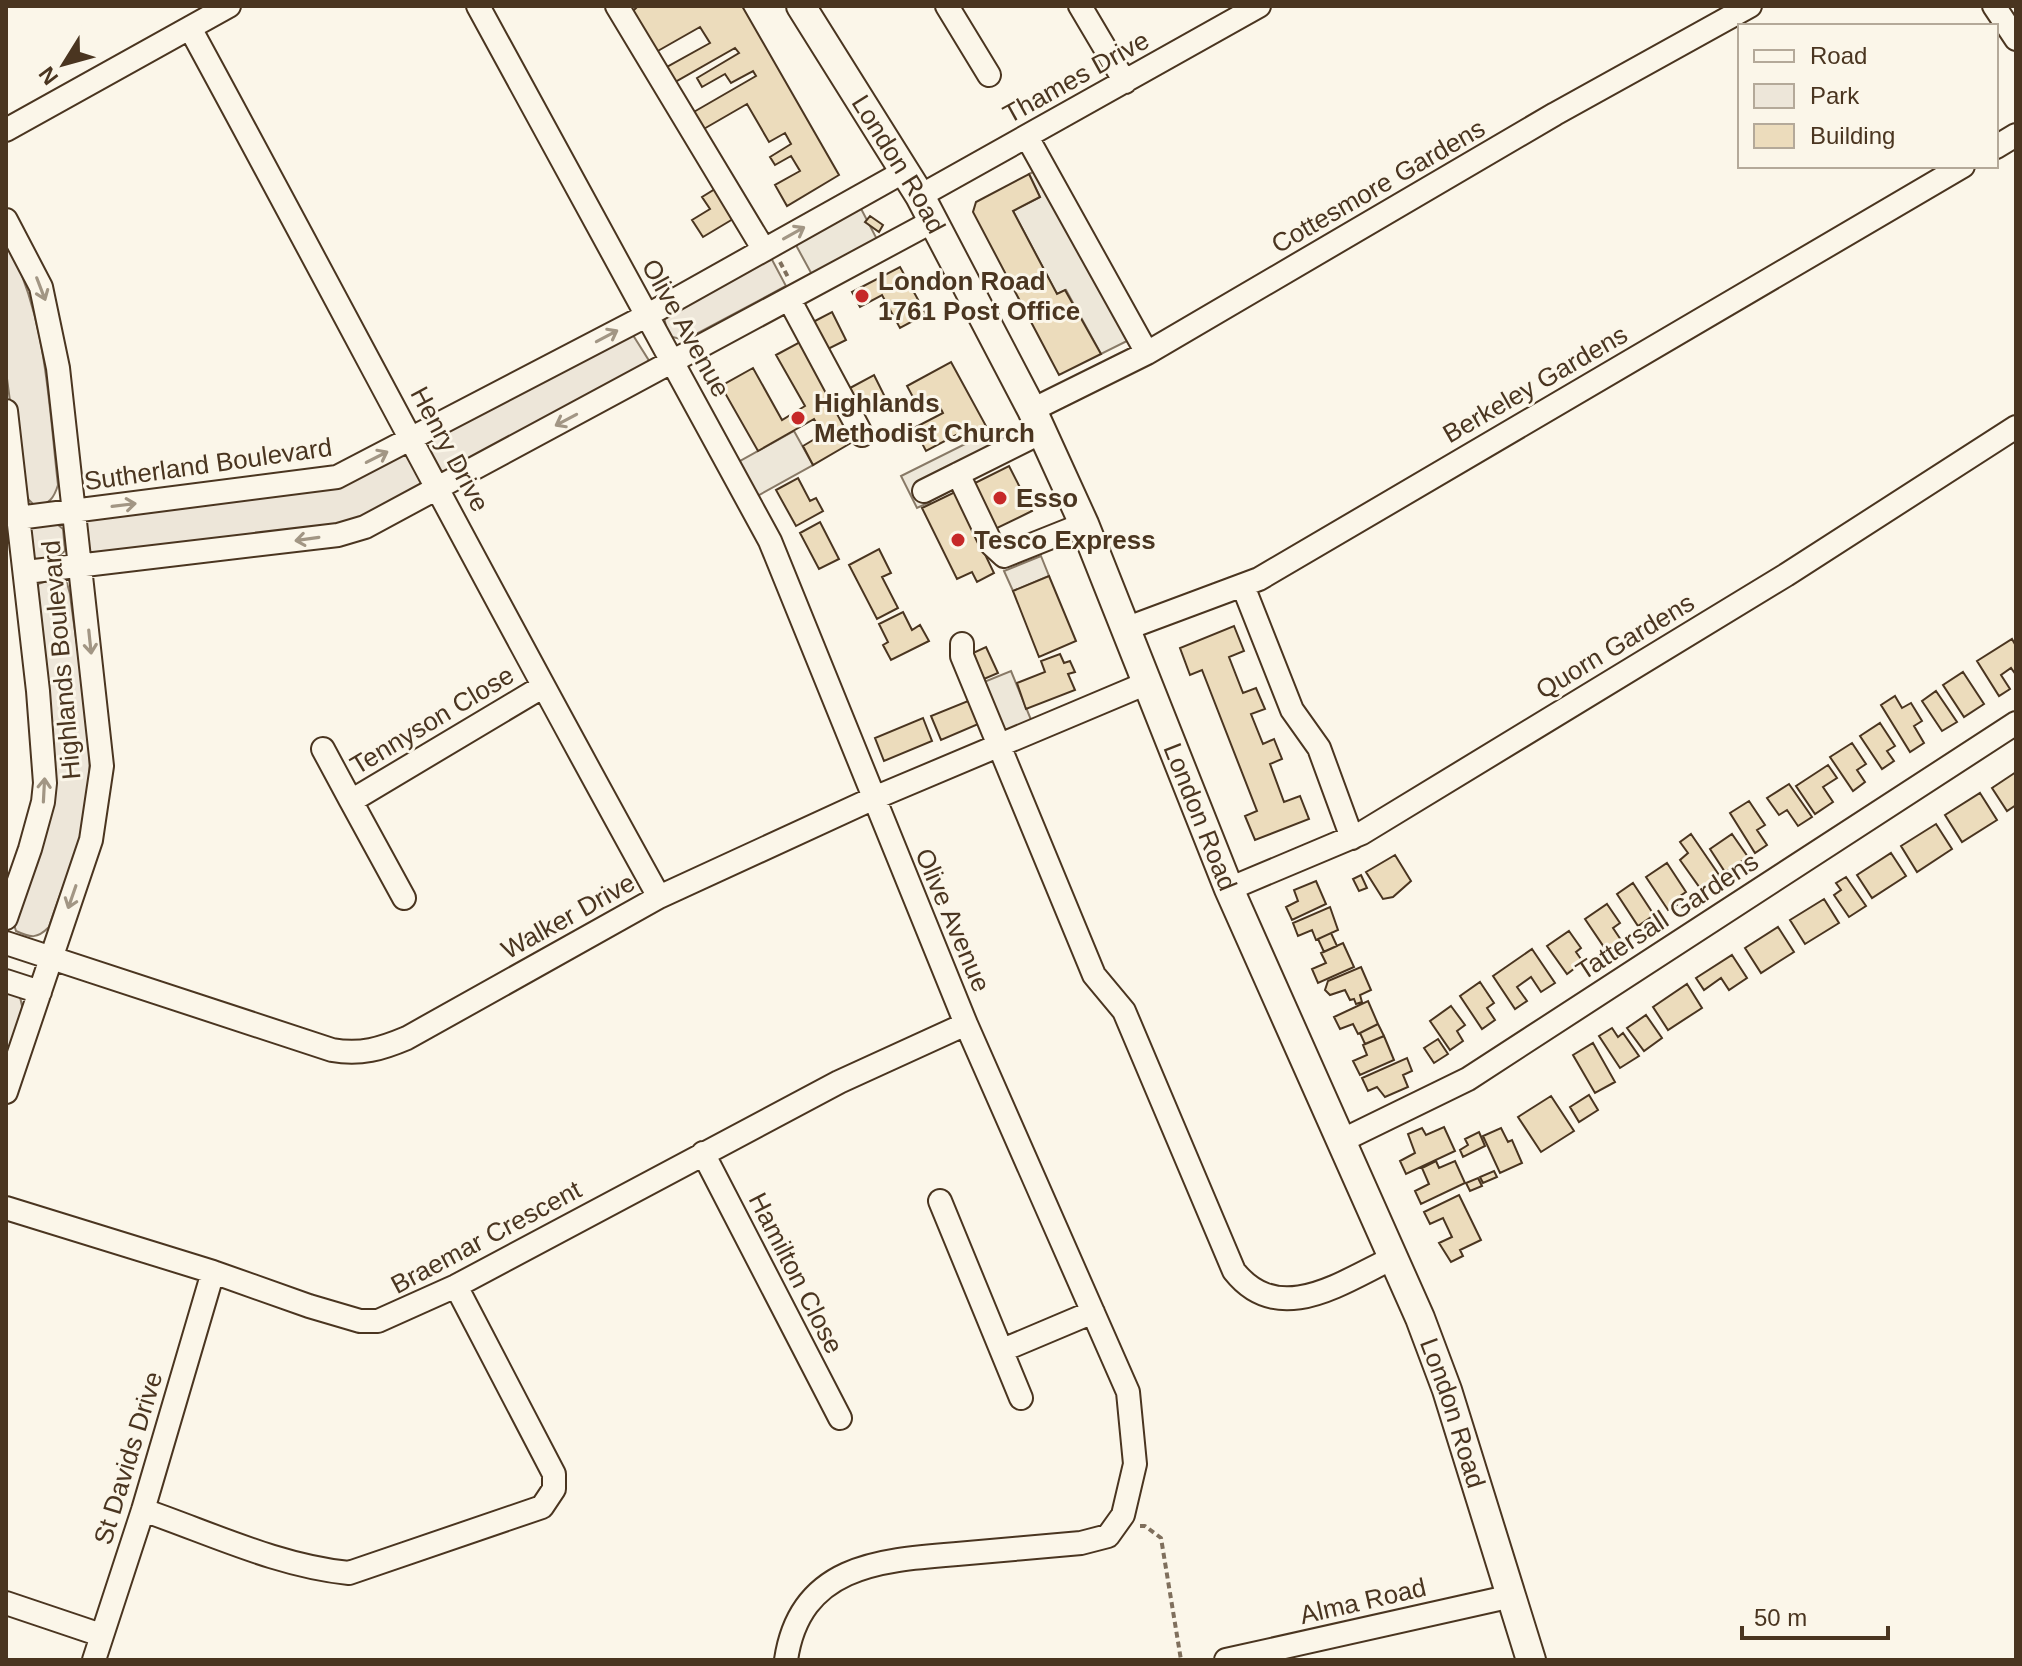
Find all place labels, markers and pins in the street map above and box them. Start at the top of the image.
place label: London Road 1761 Post Office [878,266,1080,326]
marker: London Road 1761 Post Office [853,287,871,305]
place label: Highlands Methodist Church [814,388,1035,448]
marker: Highlands Methodist Church [789,409,807,427]
place label: Esso [1016,483,1078,513]
marker: Esso [991,489,1009,507]
place label: Tesco Express [974,525,1156,555]
marker: Tesco Express [949,531,967,549]

